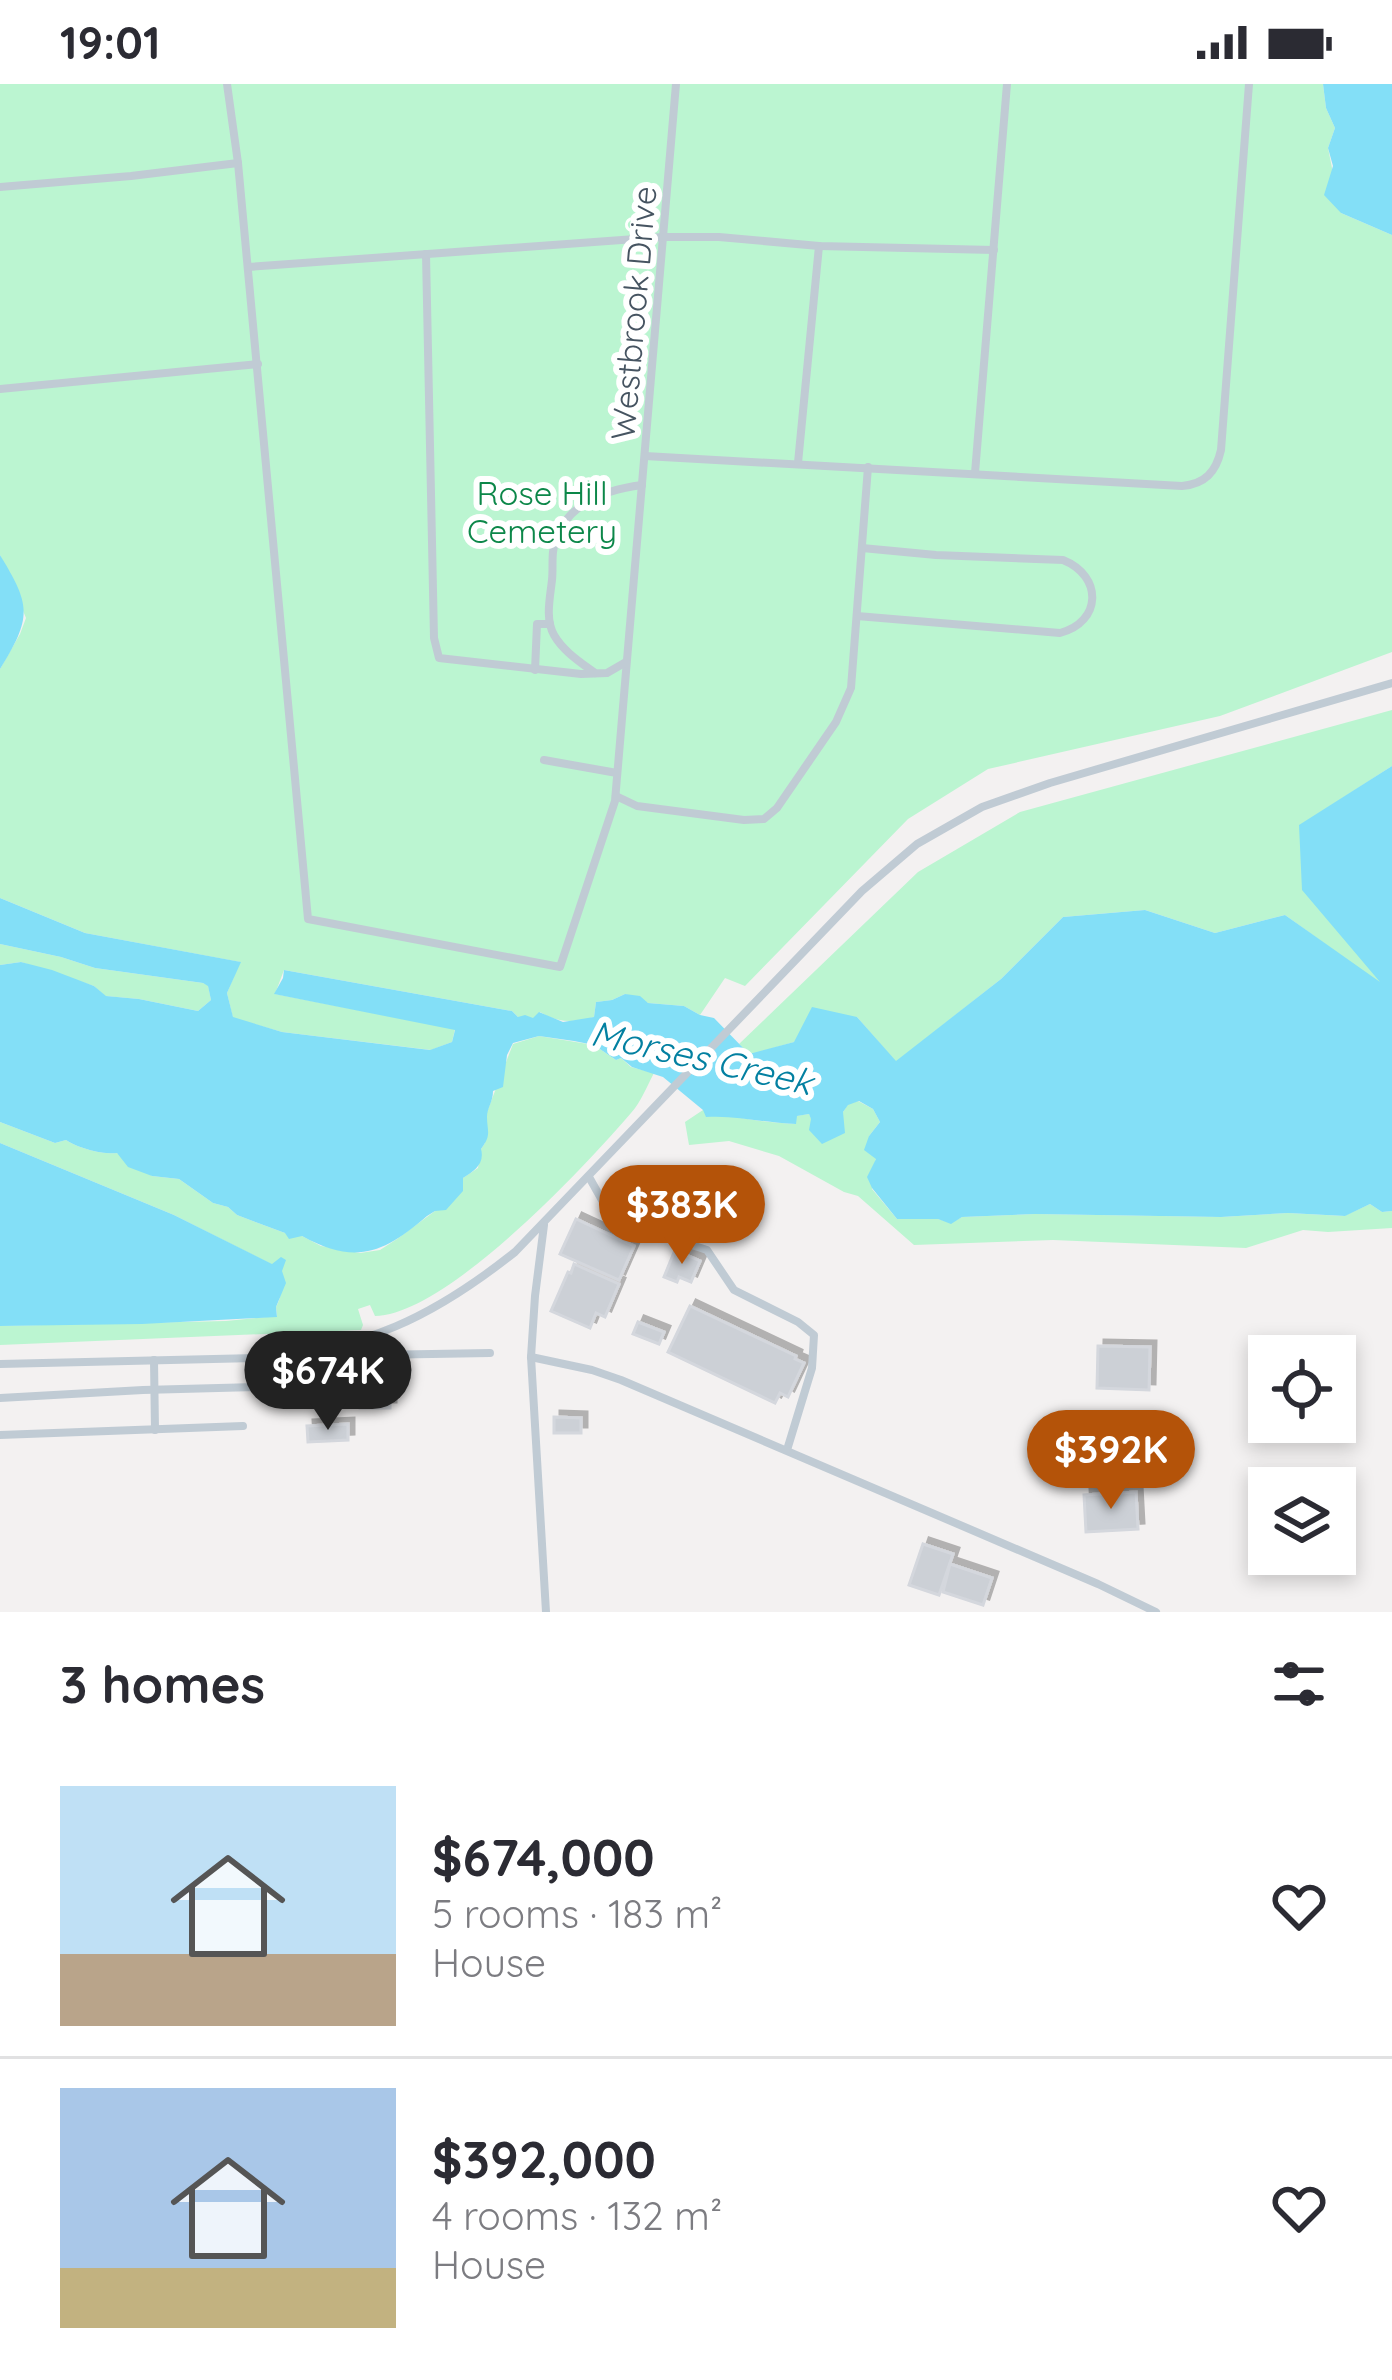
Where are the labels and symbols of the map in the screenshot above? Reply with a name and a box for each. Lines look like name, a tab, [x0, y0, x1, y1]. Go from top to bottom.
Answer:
street label: Westbrook Drive	[601, 184, 665, 442]
park label: Rose Hill Cemetery	[467, 472, 617, 551]
water label: Morses Creek	[587, 1010, 820, 1105]
pin: $383K	[598, 1165, 766, 1267]
pin: $674K	[244, 1331, 412, 1433]
pin: $392K	[1027, 1410, 1195, 1512]

